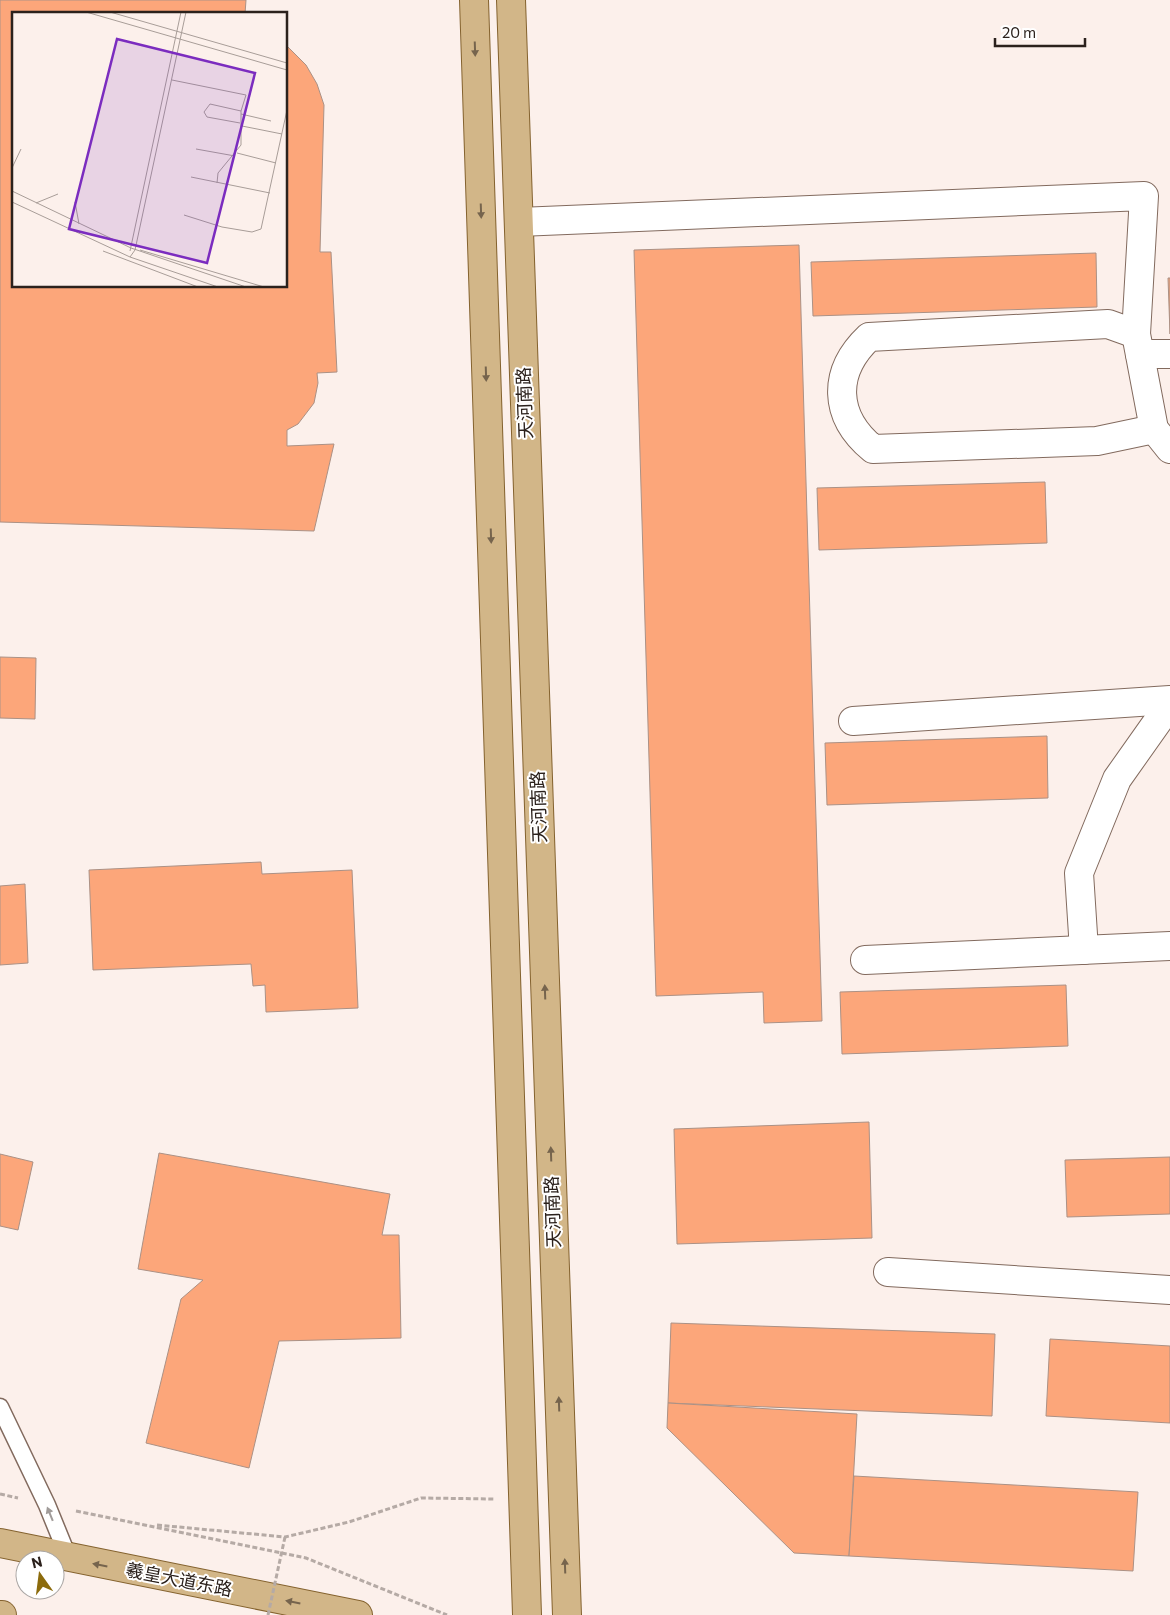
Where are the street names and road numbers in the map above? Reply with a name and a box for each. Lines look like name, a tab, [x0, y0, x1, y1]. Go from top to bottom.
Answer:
street label: 天河南路	[512, 367, 536, 439]
street label: 天河南路	[526, 771, 550, 843]
street label: 天河南路	[540, 1176, 564, 1248]
street label: 羲皇大道东路	[124, 1558, 234, 1600]

